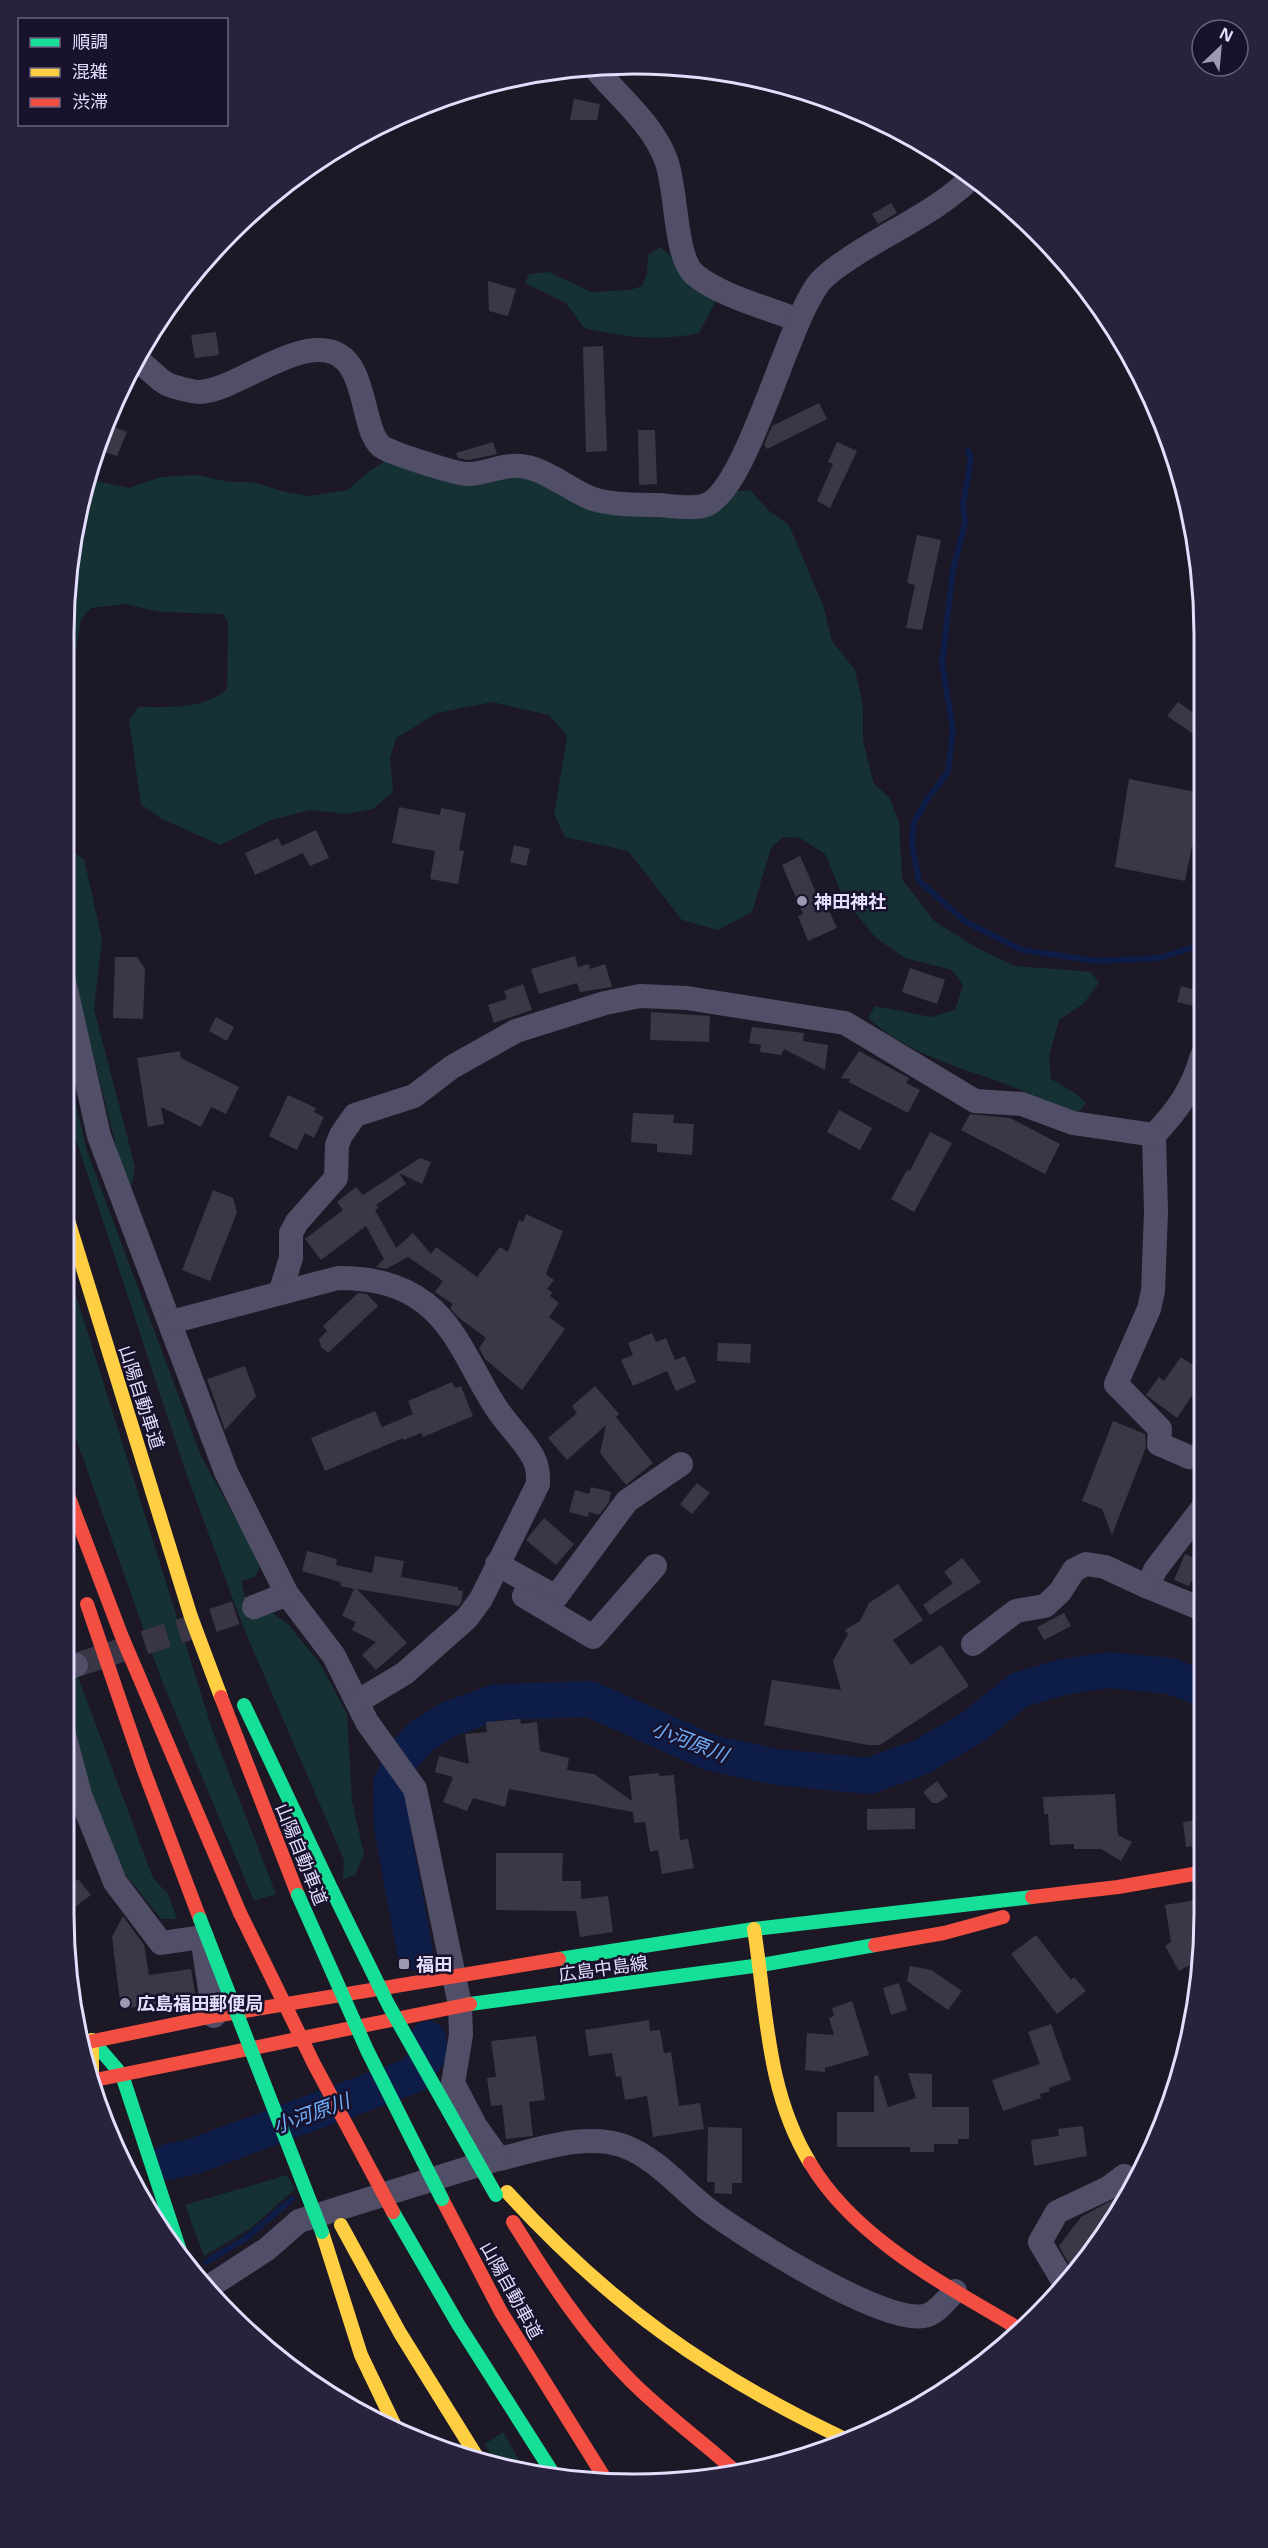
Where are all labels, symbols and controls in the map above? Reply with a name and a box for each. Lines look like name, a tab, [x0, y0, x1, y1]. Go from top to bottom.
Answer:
legend	[18, 18, 228, 126]
north arrow	[1190, 18, 1250, 78]
text: N	[1216, 22, 1237, 47]
text: 順調	[72, 29, 108, 53]
text: 混雑	[72, 59, 108, 83]
text: 渋滞	[72, 89, 108, 113]
place label: 神田神社	[814, 889, 886, 913]
marker: 神田神社	[795, 894, 809, 908]
street label: 山陽自動車道	[114, 1342, 170, 1452]
water label: 小河原川	[648, 1714, 734, 1769]
street label: 山陽自動車道	[271, 1799, 333, 1909]
street label: 広島中島線	[557, 1950, 649, 1986]
place label: 福田	[416, 1952, 452, 1976]
marker: 福田	[397, 1957, 411, 1971]
place label: 広島福田郵便局	[137, 1991, 263, 2015]
marker: 広島福田郵便局	[118, 1996, 132, 2010]
water label: 小河原川	[269, 2086, 355, 2139]
street label: 山陽自動車道	[475, 2237, 549, 2343]

